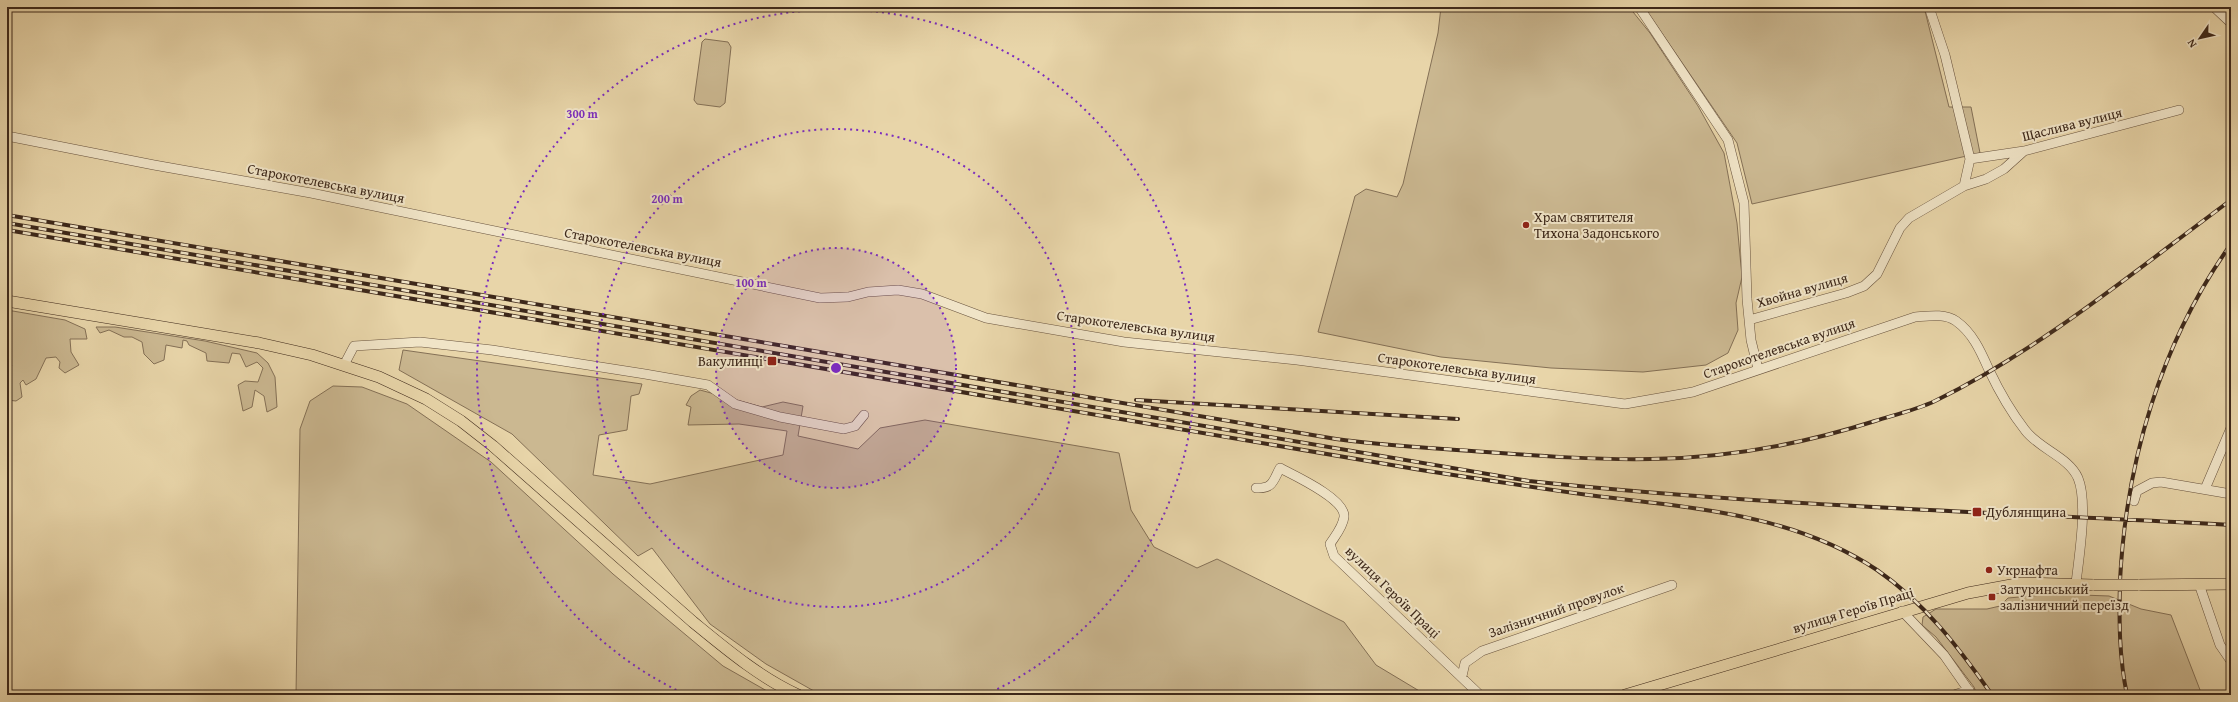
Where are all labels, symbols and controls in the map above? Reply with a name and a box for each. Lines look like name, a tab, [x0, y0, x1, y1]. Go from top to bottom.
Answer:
north arrow	[2180, 18, 2220, 58]
text: N	[2183, 36, 2200, 51]
street label: Щаслива вулиця	[2020, 102, 2124, 146]
text: 300 m	[566, 105, 599, 122]
street label: Старокотелевська вулиця	[246, 158, 406, 208]
text: 200 m	[651, 190, 684, 207]
place label: Храм святителя Тихона Задонського	[1534, 207, 1659, 243]
marker: Храм святителя Тихона Задонського	[1521, 220, 1531, 230]
street label: Старокотелевська вулиця	[563, 222, 723, 272]
street label: Хвойна вулиця	[1754, 267, 1850, 313]
text: 100 m	[735, 274, 768, 291]
street label: Старокотелевська вулиця	[1056, 305, 1216, 347]
street label: Старокотелевська вулиця	[1700, 313, 1858, 383]
street label: Старокотелевська вулиця	[1377, 347, 1537, 389]
place label: Вакулинці	[698, 351, 763, 371]
marker: Вакулинці	[766, 355, 778, 367]
centre of rings	[829, 361, 843, 375]
place label: Дублянщина	[1985, 502, 2066, 522]
marker: Дублянщина	[1971, 506, 1983, 518]
street label: вулиця Героїв Праці	[1341, 541, 1445, 643]
place label: Укрнафта	[1997, 560, 2058, 580]
marker: Укрнафта	[1984, 565, 1994, 575]
street label: Залізничний провулок	[1486, 577, 1627, 643]
place label: Затуринський залізничний переїзд	[2000, 579, 2129, 615]
street label: вулиця Героїв Праці	[1790, 582, 1916, 638]
marker: Затуринський залізничний переїзд	[1987, 592, 1997, 602]

